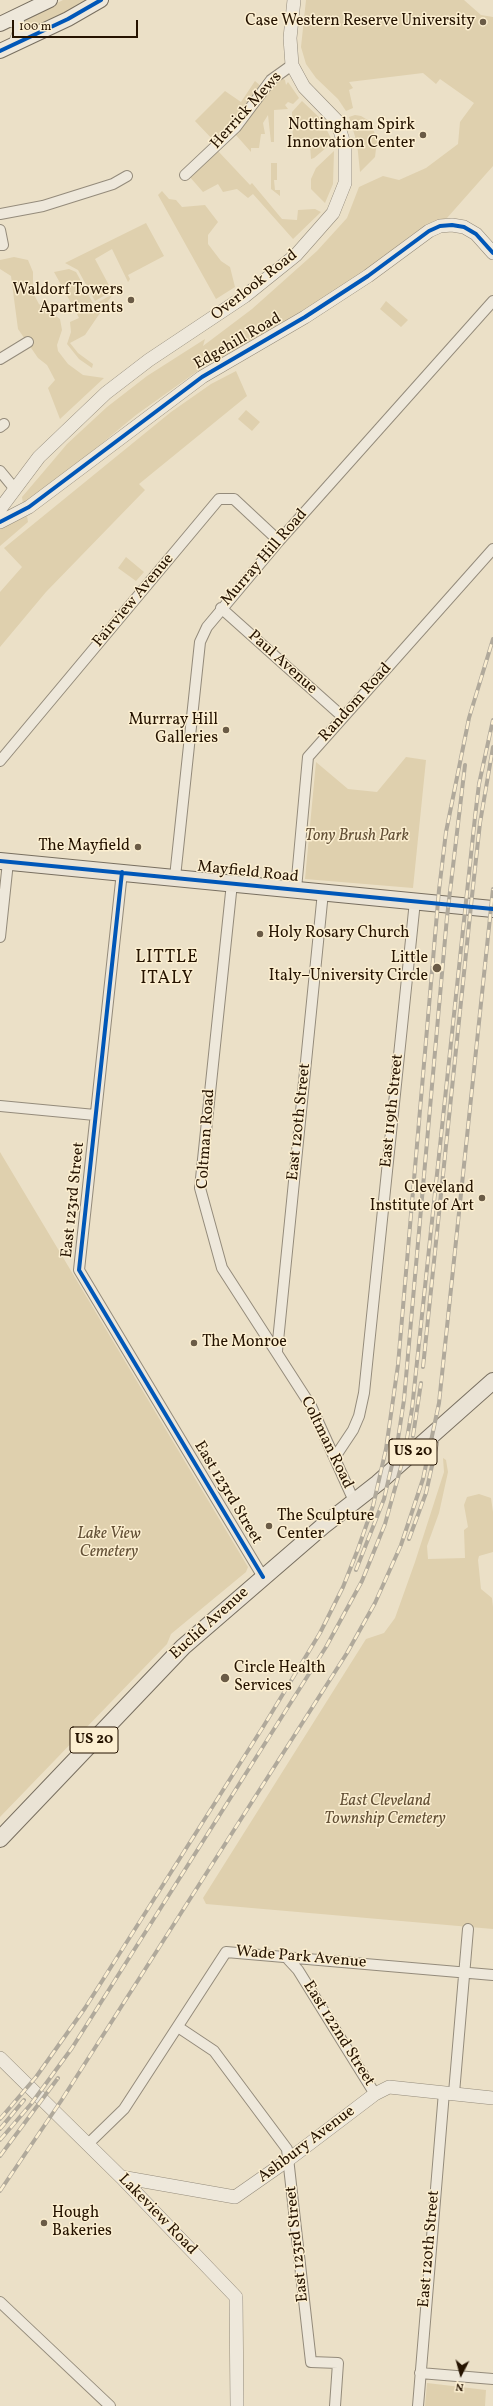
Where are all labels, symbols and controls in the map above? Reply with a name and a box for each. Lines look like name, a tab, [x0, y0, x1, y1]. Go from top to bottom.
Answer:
scale bar	[14, 12, 140, 38]
place label: Case Western Reserve University	[245, 12, 475, 32]
marker: Case Western Reserve University	[478, 17, 488, 27]
text: 100 m	[19, 19, 51, 35]
street label: Herrick Mews	[207, 68, 287, 154]
place label: Nottingham Spirk Innovation Center	[287, 116, 415, 154]
marker: Nottingham Spirk Innovation Center	[418, 130, 428, 140]
street label: Overlook Road	[208, 246, 302, 326]
place label: Waldorf Towers Apartments	[12, 281, 123, 319]
marker: Waldorf Towers Apartments	[126, 295, 136, 305]
street label: Edgehill Road	[191, 309, 285, 375]
street label: Murray Hill Road	[218, 506, 312, 610]
street label: Fairview Avenue	[89, 550, 179, 652]
street label: Paul Avenue	[243, 627, 321, 699]
street label: Random Road	[316, 660, 396, 746]
place label: Murrray Hill Galleries	[129, 711, 218, 749]
marker: Murrray Hill Galleries	[221, 725, 231, 735]
park label: Tony Brush Park	[305, 827, 409, 847]
place label: The Mayfield	[38, 837, 130, 857]
marker: The Mayfield	[133, 842, 143, 852]
street label: Mayfield Road	[196, 858, 300, 888]
place label: Holy Rosary Church	[268, 924, 410, 944]
marker: Holy Rosary Church	[255, 929, 265, 939]
district label: LITTLE ITALY	[135, 948, 199, 990]
place label: Little Italy–University Circle	[269, 949, 428, 987]
marker: Little Italy–University Circle	[431, 962, 443, 974]
street label: East 119th Street	[377, 1053, 409, 1169]
street label: East 120th Street	[284, 1062, 316, 1182]
street label: Coltman Road	[194, 1088, 220, 1190]
street label: East 123rd Street	[58, 1141, 90, 1259]
place label: Cleveland Institute of Art	[370, 1179, 474, 1217]
marker: Cleveland Institute of Art	[477, 1193, 487, 1203]
place label: The Monroe	[202, 1333, 287, 1353]
marker: The Monroe	[189, 1338, 199, 1348]
street label: Coltman Road	[295, 1394, 357, 1492]
street label: East 123rd Street	[189, 1438, 265, 1548]
road number: US 20	[389, 1439, 437, 1465]
place label: The Sculpture Center	[277, 1507, 374, 1545]
marker: The Sculpture Center	[264, 1521, 274, 1531]
park label: Lake View Cemetery	[77, 1525, 141, 1563]
street label: Euclid Avenue	[167, 1584, 253, 1664]
place label: Circle Health Services	[234, 1659, 326, 1697]
marker: Circle Health Services	[219, 1672, 231, 1684]
road number: US 20	[70, 1727, 118, 1753]
park label: East Cleveland Township Cemetery	[324, 1792, 446, 1830]
street label: Wade Park Avenue	[235, 1943, 367, 1973]
street label: East 122nd Street	[298, 1978, 378, 2090]
street label: Ashbury Avenue	[255, 2102, 359, 2188]
street label: Lakeview Road	[114, 2170, 200, 2260]
street label: East 123rd Street	[282, 2185, 314, 2303]
street label: East 120th Street	[415, 2189, 445, 2309]
place label: Hough Bakeries	[52, 2204, 112, 2242]
marker: Hough Bakeries	[39, 2218, 49, 2228]
north arrow	[441, 2354, 481, 2394]
text: N	[455, 2379, 464, 2394]

